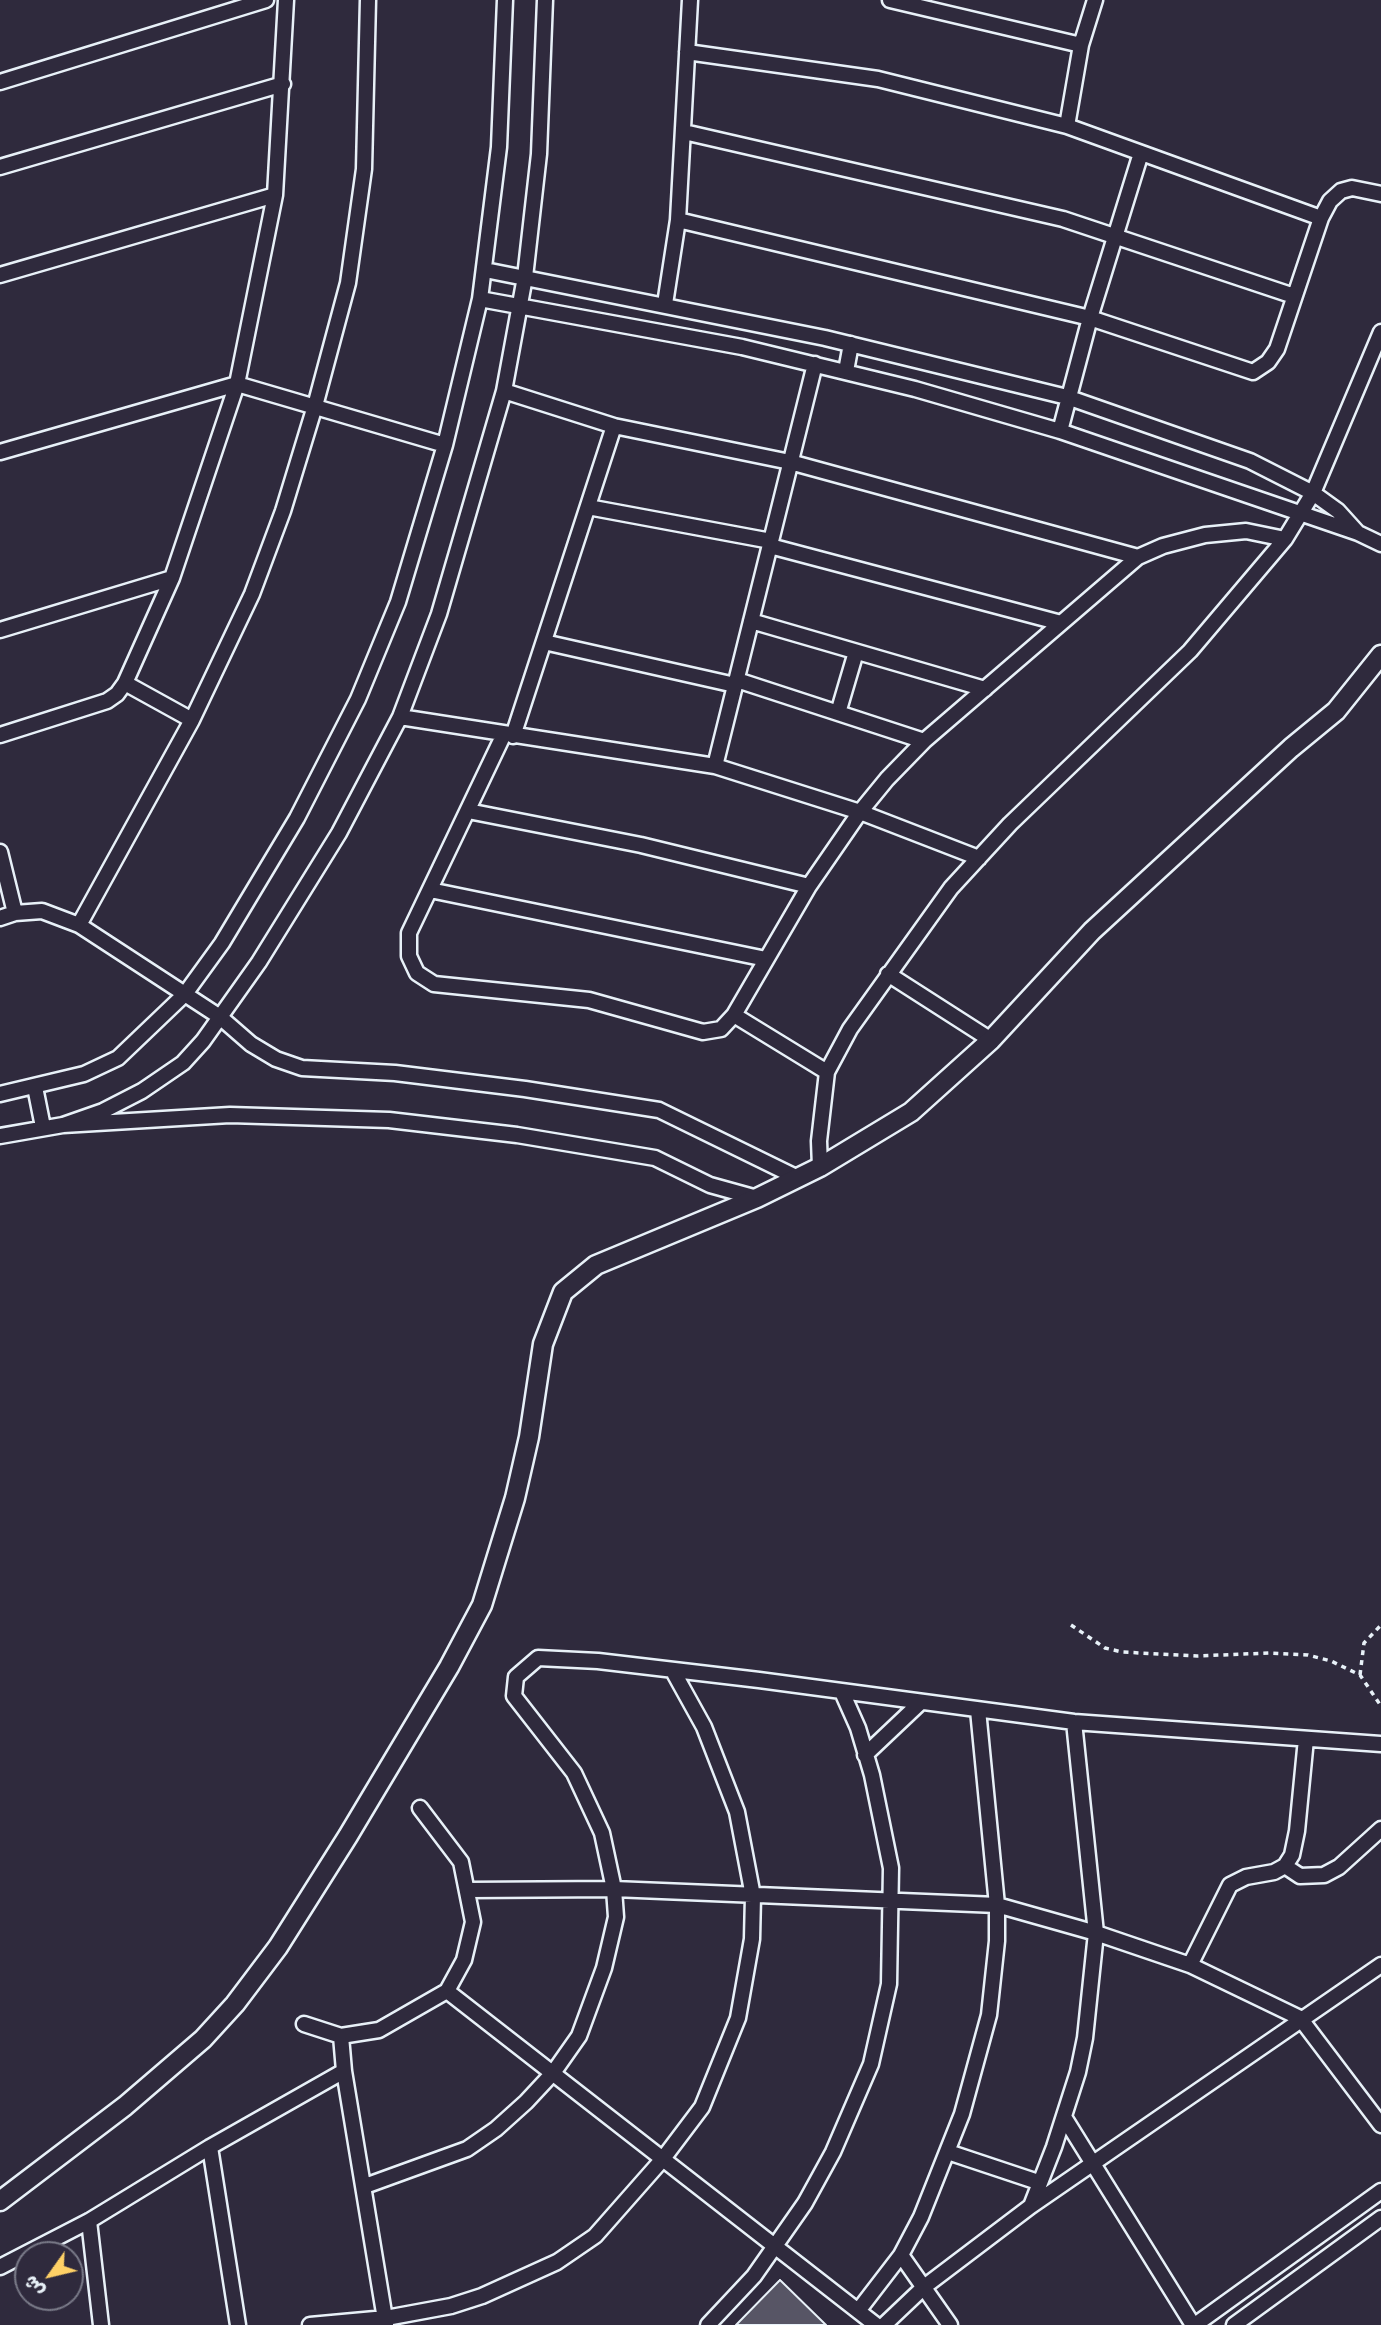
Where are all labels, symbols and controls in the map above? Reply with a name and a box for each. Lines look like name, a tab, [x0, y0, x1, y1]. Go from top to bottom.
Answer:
north arrow	[14, 2241, 84, 2311]
text: ش	[17, 2271, 49, 2302]

